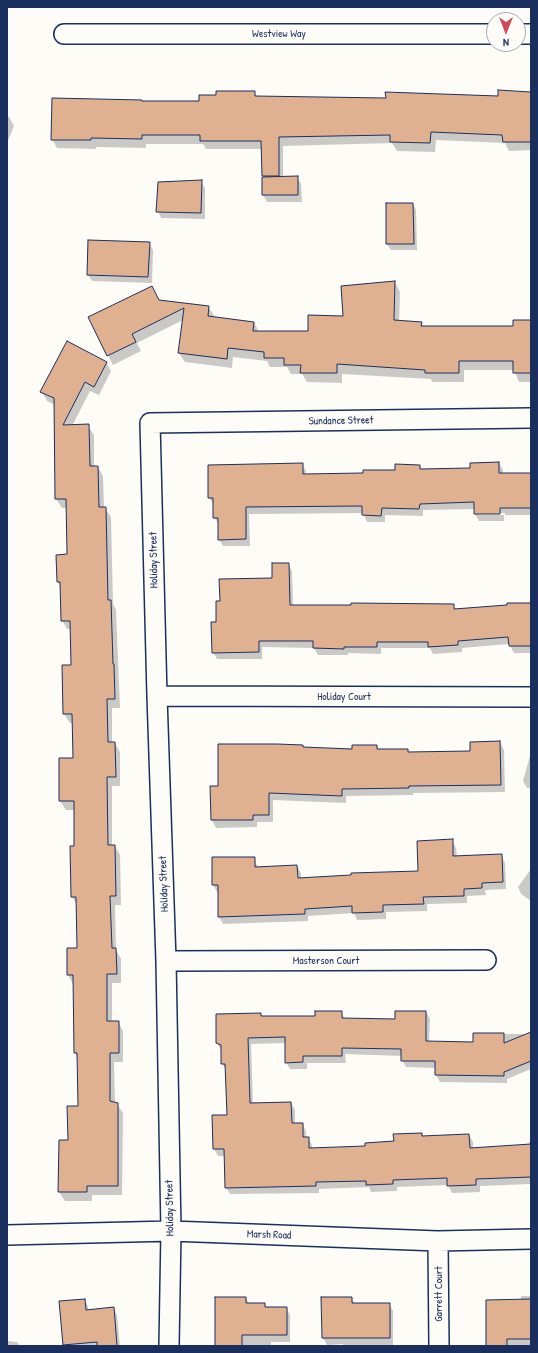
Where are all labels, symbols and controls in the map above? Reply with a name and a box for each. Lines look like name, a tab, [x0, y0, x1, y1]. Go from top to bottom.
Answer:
north arrow	[486, 12, 526, 52]
street label: Westview Way	[252, 27, 306, 41]
text: N	[503, 36, 509, 50]
street label: Sundance Street	[309, 414, 373, 428]
street label: Holiday Street	[147, 532, 161, 588]
street label: Holiday Court	[317, 690, 371, 704]
street label: Holiday Street	[156, 856, 172, 912]
street label: Masterson Court	[293, 954, 359, 968]
street label: Holiday Street	[163, 1180, 177, 1236]
street label: Marsh Road	[247, 1228, 291, 1242]
street label: Garrett Court	[432, 1266, 446, 1322]

